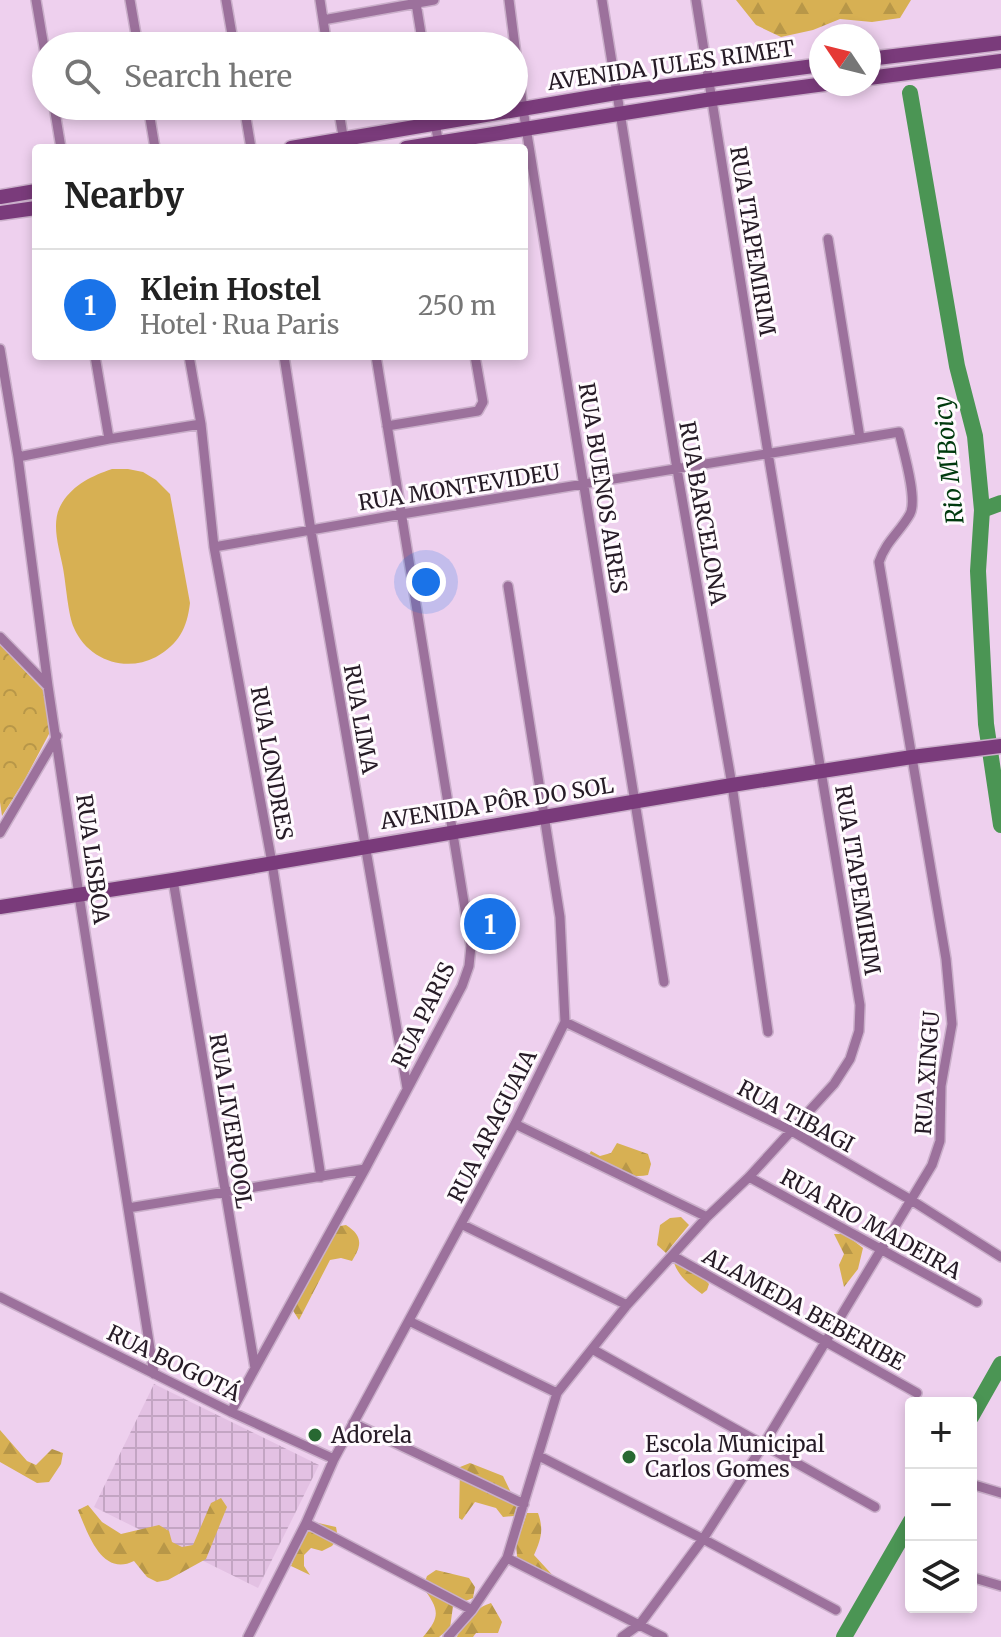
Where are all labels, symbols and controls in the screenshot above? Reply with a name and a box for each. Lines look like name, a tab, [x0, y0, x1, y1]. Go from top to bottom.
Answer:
north arrow	[809, 24, 881, 96]
search box	[32, 32, 528, 120]
street label: AVENIDA JULES RIMET	[545, 34, 796, 96]
icon: search	[60, 54, 104, 98]
text: Search here	[124, 57, 292, 95]
street label: RUA ITAPEMIRIM	[724, 144, 782, 338]
text: Nearby	[64, 175, 184, 217]
text: Klein Hostel	[140, 270, 321, 308]
text: 1	[84, 289, 96, 322]
text: 250 m	[418, 289, 496, 322]
text: Hotel · Rua Paris	[140, 308, 339, 341]
street label: RUA BUENOS AIRES	[573, 381, 633, 595]
water label: Rio M'Boicy	[926, 394, 971, 526]
street label: RUA BARCELONA	[673, 419, 733, 607]
street label: RUA MONTEVIDEU	[356, 457, 562, 517]
your location	[406, 562, 446, 602]
street label: RUA LIMA	[338, 662, 384, 776]
street label: RUA LONDRES	[245, 684, 299, 842]
street label: AVENIDA PÔR DO SOL	[377, 770, 616, 835]
street label: RUA ITAPEMIRIM	[829, 783, 887, 977]
street label: RUA LISBOA	[70, 792, 116, 926]
pin: 1	[464, 894, 516, 954]
street label: RUA PARIS	[385, 957, 461, 1073]
street label: RUA XINGU	[909, 1010, 945, 1136]
street label: RUA LIVERPOOL	[203, 1031, 259, 1211]
street label: RUA ARAGUAIA	[441, 1044, 543, 1207]
street label: RUA TIBAGI	[733, 1074, 859, 1158]
street label: RUA RIO MADEIRA	[776, 1163, 967, 1286]
street label: ALAMEDA BEBERIBE	[697, 1241, 910, 1376]
street label: RUA BOGOTÁ	[103, 1318, 246, 1408]
map controls	[905, 1397, 977, 1613]
button: +	[905, 1397, 977, 1469]
place label: Adorela	[330, 1421, 412, 1449]
marker: Adorela	[306, 1426, 324, 1444]
place label: Escola Municipal Carlos Gomes	[645, 1430, 825, 1483]
marker: Escola Municipal Carlos Gomes	[620, 1448, 638, 1466]
button: −	[905, 1469, 977, 1541]
button: layers	[905, 1541, 977, 1613]

